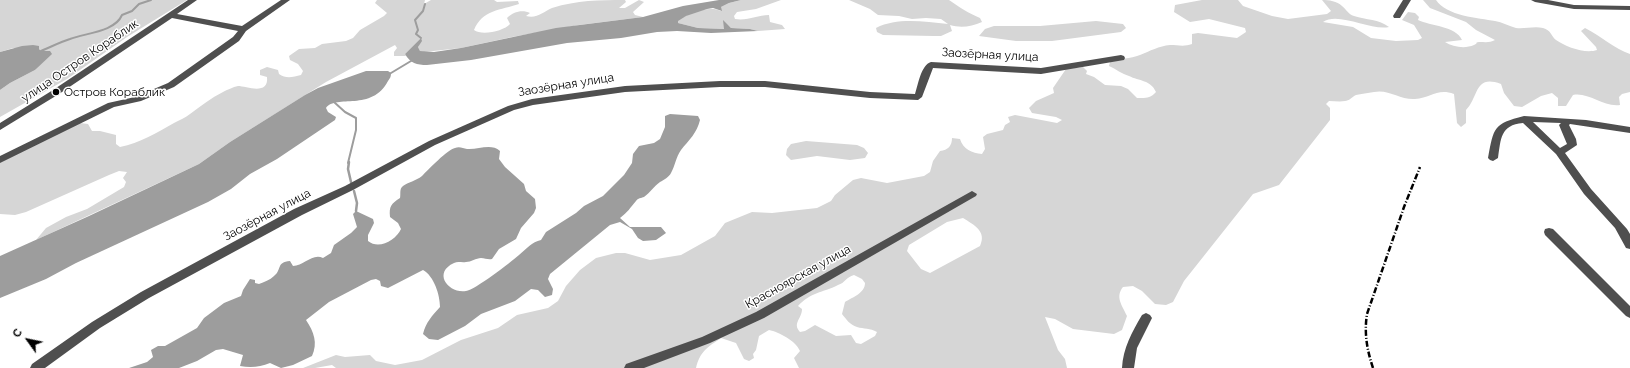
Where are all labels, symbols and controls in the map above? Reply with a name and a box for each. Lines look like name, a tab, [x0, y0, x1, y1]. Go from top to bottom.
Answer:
street label: улица Остров Кораблик	[19, 16, 141, 106]
street label: Заозёрная улица	[941, 45, 1039, 65]
street label: Заозёрная улица	[517, 70, 615, 100]
place label: Остров Кораблик	[64, 85, 165, 99]
marker: Остров Кораблик	[51, 87, 61, 97]
street label: Заозёрная улица	[221, 186, 313, 244]
street label: Красноярская улица	[743, 242, 853, 312]
north arrow	[8, 320, 48, 360]
text: С	[10, 326, 25, 340]

